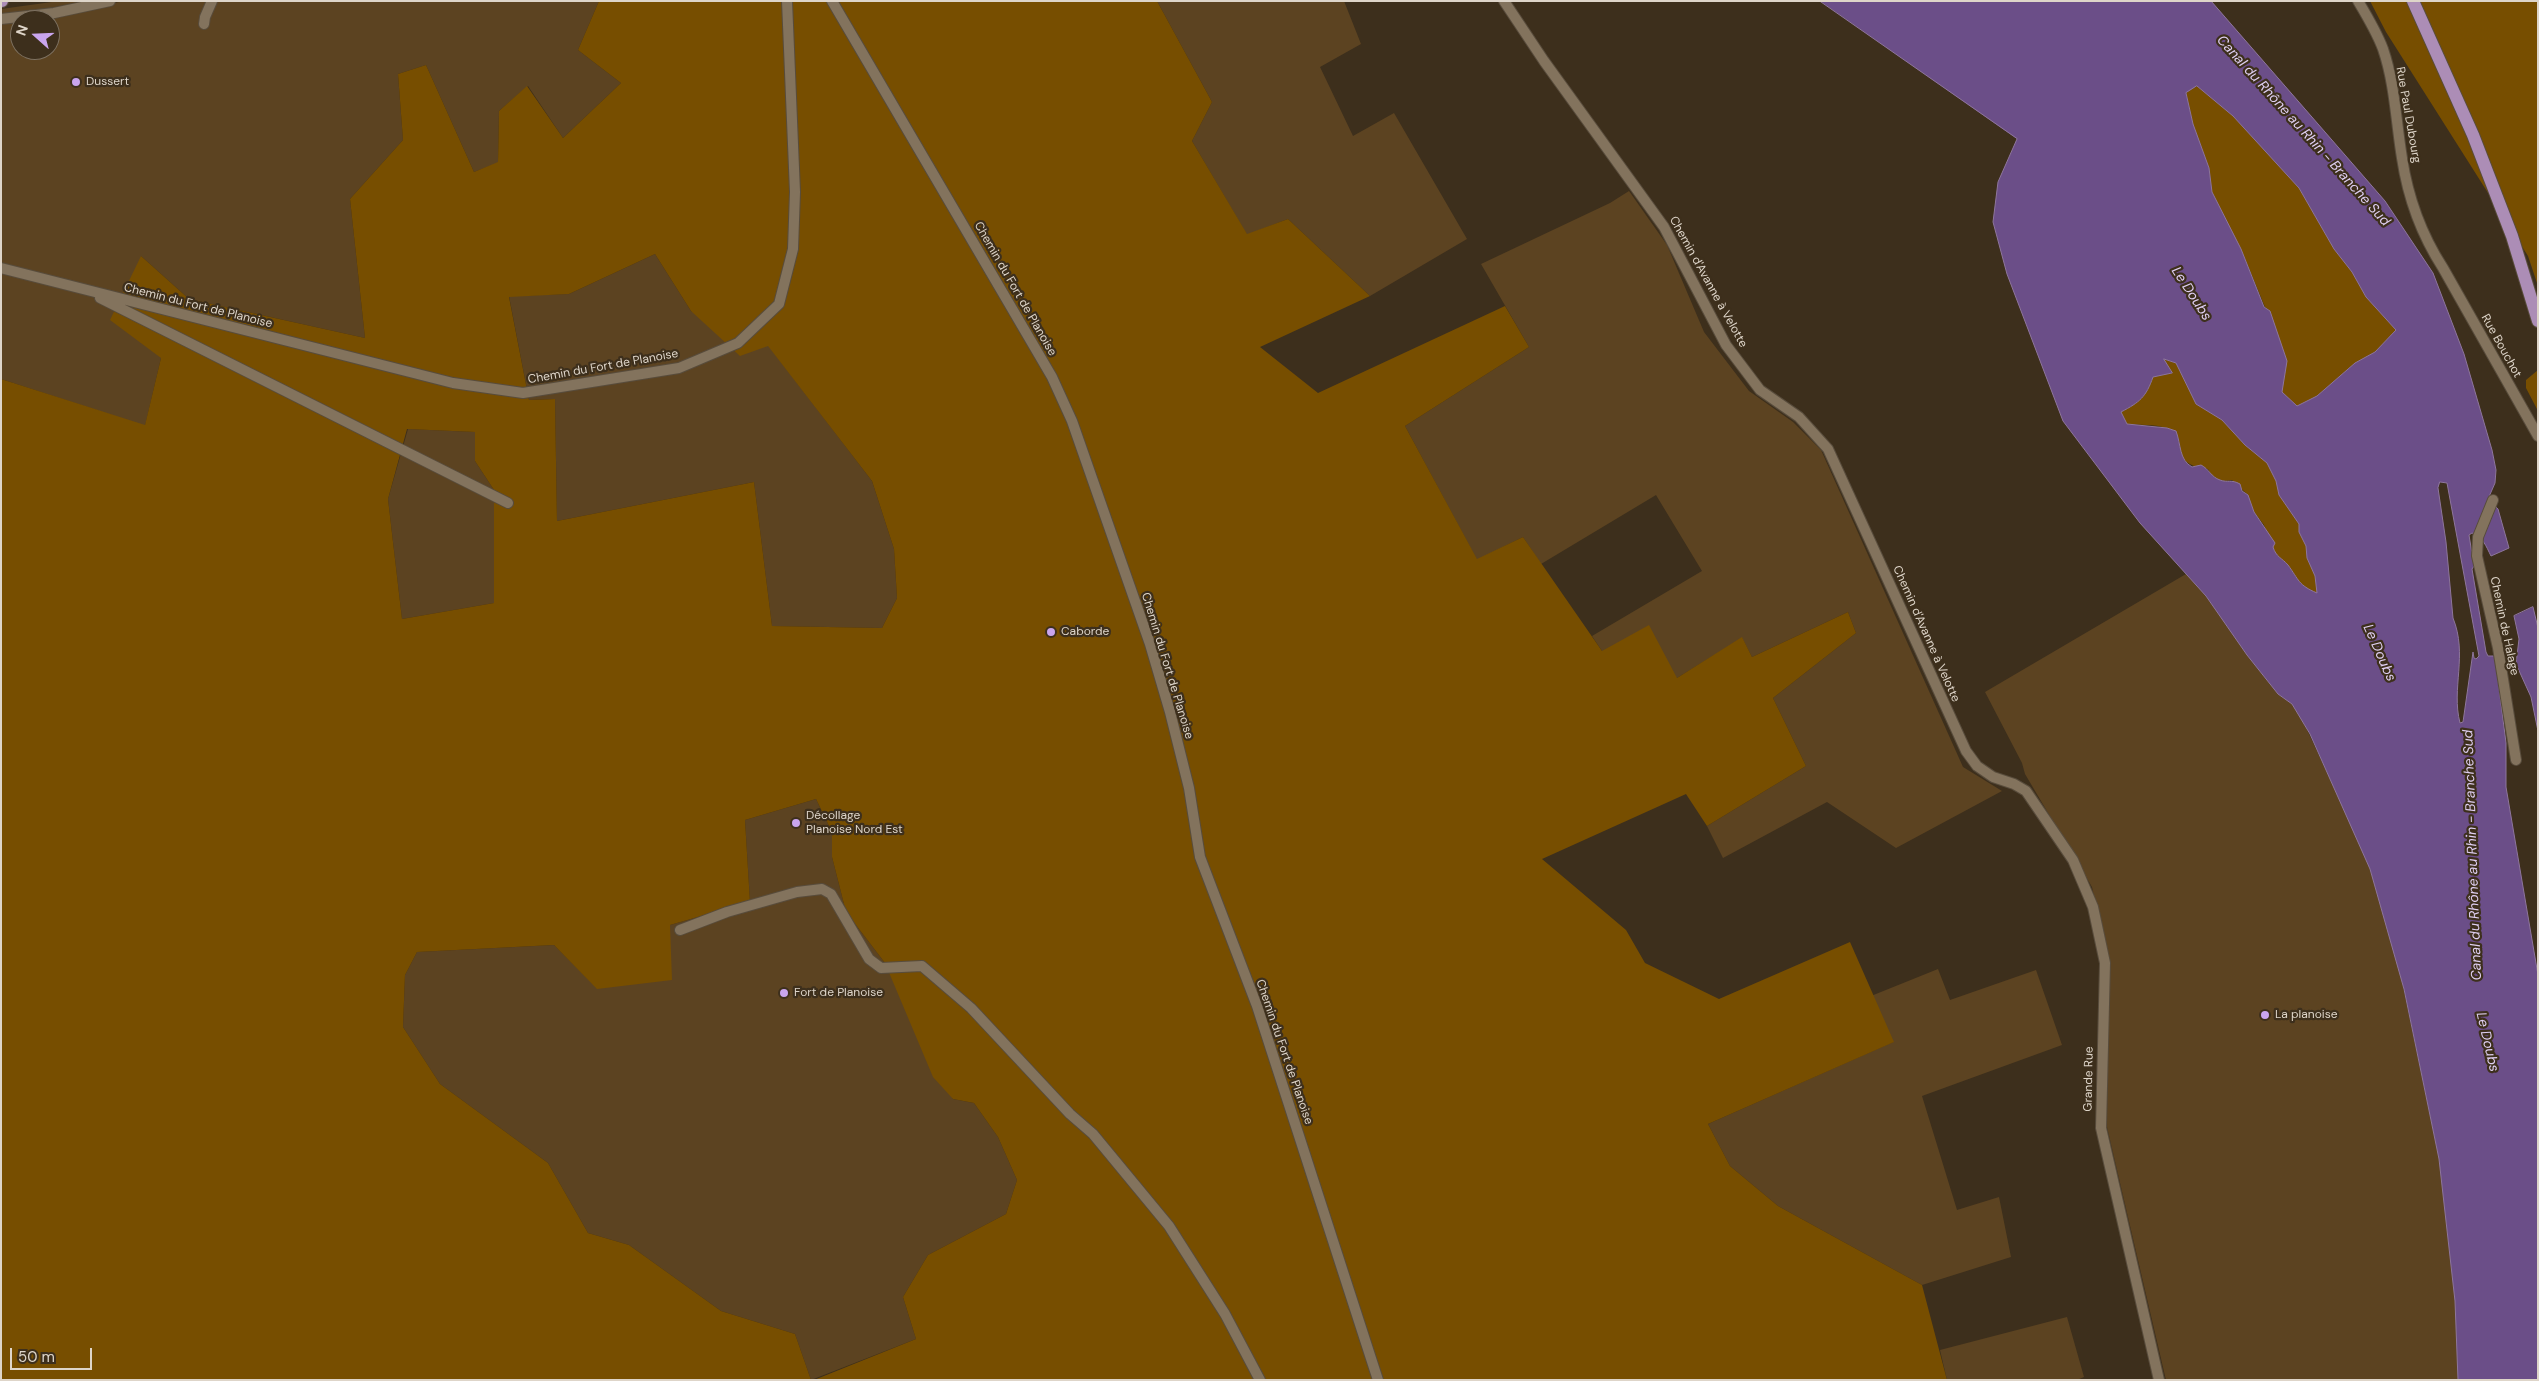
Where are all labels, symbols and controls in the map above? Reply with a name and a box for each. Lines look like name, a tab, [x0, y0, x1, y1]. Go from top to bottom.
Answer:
north arrow	[10, 10, 60, 60]
text: N	[12, 22, 32, 38]
water label: Canal du Rhône au Rhin - Branche Sud	[2213, 32, 2393, 230]
street label: Rue Paul Dubourg	[2392, 66, 2424, 164]
place label: Dussert	[86, 75, 129, 89]
marker: Dussert	[70, 76, 82, 88]
street label: Chemin d'Avanne à Velotte	[1666, 214, 1750, 350]
street label: Chemin du Fort de Planoise	[971, 219, 1059, 359]
water label: Le Doubs	[2167, 264, 2215, 324]
street label: Chemin du Fort de Planoise	[122, 281, 274, 331]
street label: Rue Bouchot	[2478, 312, 2524, 380]
street label: Chemin du Fort de Planoise	[527, 347, 679, 387]
street label: Chemin d'Avanne à Velotte	[1889, 564, 1963, 704]
street label: Chemin de Halage	[2486, 575, 2522, 677]
street label: Chemin du Fort de Planoise	[1138, 591, 1196, 741]
water label: Le Doubs	[2359, 622, 2399, 684]
place label: Caborde	[1061, 625, 1109, 639]
marker: Caborde	[1045, 626, 1057, 638]
water label: Canal du Rhône au Rhin - Branche Sud	[2460, 729, 2486, 981]
place label: Décollage Planoise Nord Est	[806, 809, 903, 837]
marker: Décollage Planoise Nord Est	[790, 817, 802, 829]
street label: Chemin du Fort de Planoise	[1252, 978, 1316, 1126]
place label: Fort de Planoise	[794, 986, 883, 1000]
marker: Fort de Planoise	[778, 987, 790, 999]
place label: La planoise	[2275, 1008, 2337, 1022]
marker: La planoise	[2259, 1009, 2271, 1021]
water label: Le Doubs	[2472, 1010, 2502, 1074]
street label: Grande Rue	[2081, 1046, 2097, 1112]
scale bar	[12, 1338, 95, 1370]
text: 50 m	[18, 1347, 55, 1367]

